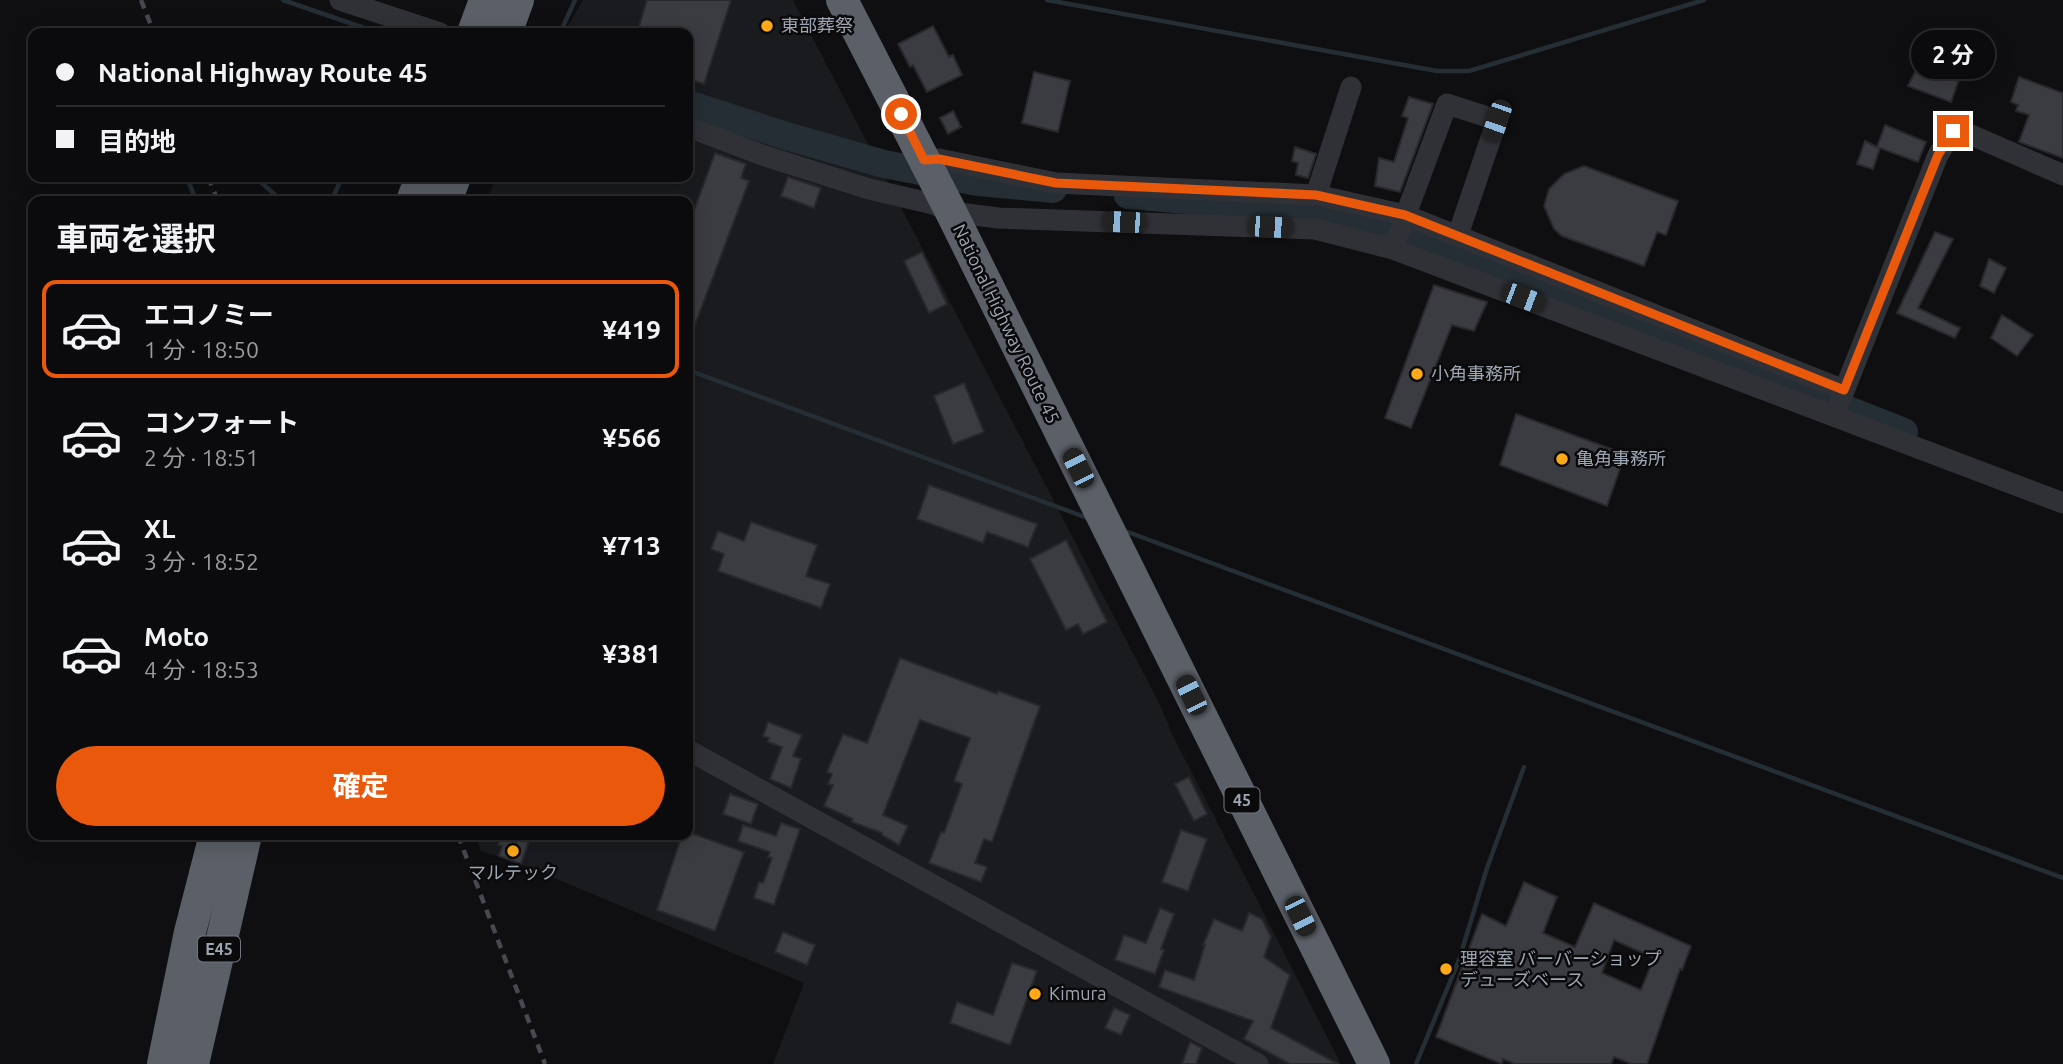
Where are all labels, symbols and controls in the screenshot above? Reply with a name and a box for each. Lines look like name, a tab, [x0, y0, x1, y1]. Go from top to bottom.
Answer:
place label: 東部葬祭	[781, 15, 853, 35]
marker: 東部葬祭	[759, 18, 775, 34]
callout: 2 分	[1911, 30, 1995, 78]
text: 2 分	[1932, 42, 1974, 67]
text: National Highway Route 45	[98, 58, 428, 87]
car	[1481, 97, 1514, 143]
route start	[885, 98, 917, 130]
route end	[1937, 115, 1969, 147]
text: 目的地	[98, 127, 176, 156]
car	[1103, 211, 1146, 233]
car	[1249, 215, 1292, 239]
text: 車両を選択	[56, 220, 216, 256]
street label: National Highway Route 45	[950, 221, 1064, 427]
car	[1500, 281, 1547, 315]
icon: car	[60, 298, 123, 361]
text: エコノミー	[144, 300, 274, 329]
text: ¥419	[602, 315, 661, 344]
text: 1 分 · 18:50	[144, 337, 259, 362]
place label: 小角事務所	[1431, 363, 1521, 383]
marker: 小角事務所	[1409, 366, 1425, 382]
icon: car	[60, 406, 123, 469]
text: コンフォート	[144, 408, 299, 437]
text: ¥566	[602, 423, 661, 452]
text: 2 分 · 18:51	[144, 445, 259, 470]
car	[1060, 445, 1097, 491]
place label: 亀角事務所	[1576, 448, 1666, 468]
marker: 亀角事務所	[1554, 451, 1570, 467]
icon: car	[60, 514, 123, 577]
text: XL	[144, 514, 175, 543]
text: ¥713	[602, 531, 661, 560]
text: 3 分 · 18:52	[144, 549, 259, 574]
icon: car	[60, 622, 123, 685]
text: Moto	[144, 622, 209, 651]
text: ¥381	[602, 639, 661, 668]
text: 4 分 · 18:53	[144, 657, 259, 682]
car	[1173, 672, 1210, 718]
button: 確定	[56, 746, 665, 826]
road number: 45	[1224, 788, 1260, 813]
marker: マルテック	[505, 843, 521, 859]
place label: マルテック	[468, 862, 558, 882]
car	[1282, 893, 1319, 939]
road number: E45	[198, 937, 240, 962]
place label: 理容室 バーバーショップ デューズベース	[1460, 948, 1662, 989]
marker: 理容室 バーバーショップ デューズベース	[1438, 961, 1454, 977]
place label: Kimura	[1049, 983, 1107, 1003]
marker: Kimura	[1027, 986, 1043, 1002]

